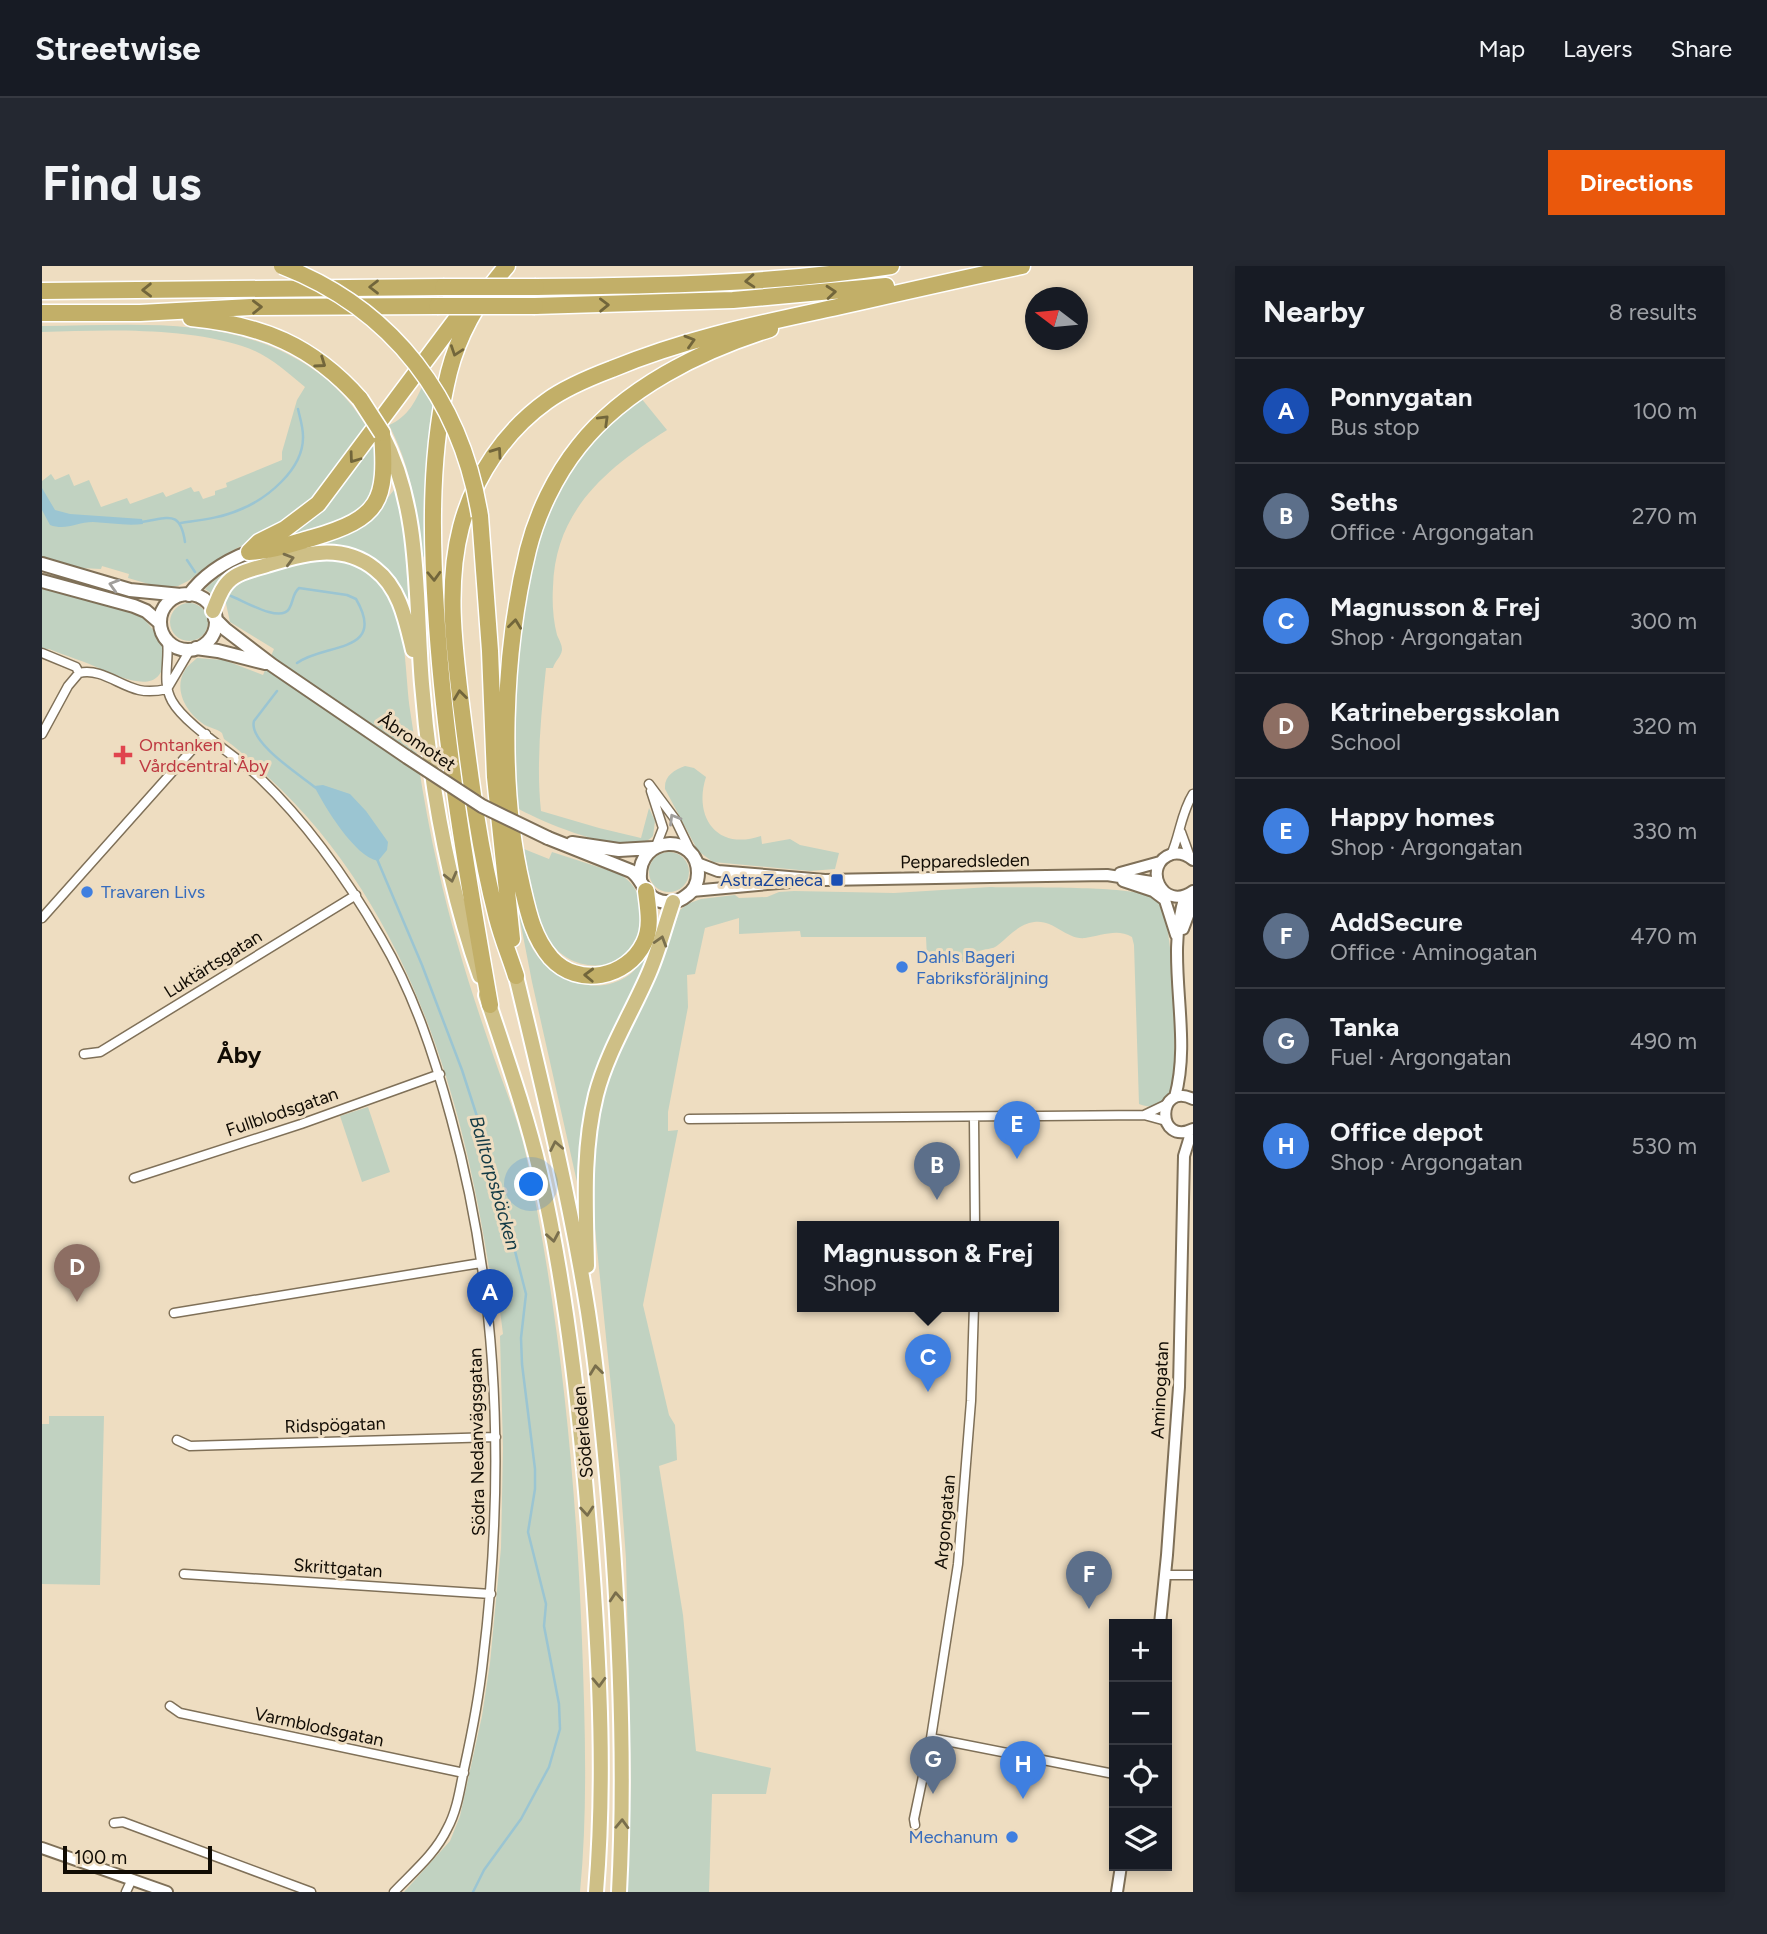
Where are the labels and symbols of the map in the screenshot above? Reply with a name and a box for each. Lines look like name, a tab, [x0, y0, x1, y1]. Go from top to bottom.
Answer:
one-way arrow	[745, 273, 756, 288]
one-way arrow	[369, 279, 379, 295]
one-way arrow	[141, 282, 152, 298]
one-way arrow	[825, 285, 836, 300]
north arrow	[1025, 287, 1088, 350]
one-way arrow	[598, 297, 609, 312]
one-way arrow	[252, 300, 263, 315]
one-way arrow	[683, 335, 696, 349]
one-way arrow	[450, 345, 464, 357]
one-way arrow	[313, 355, 326, 367]
one-way arrow	[596, 416, 609, 429]
one-way arrow	[489, 447, 501, 460]
one-way arrow	[349, 450, 362, 463]
one-way arrow	[283, 552, 295, 567]
one-way arrow	[427, 571, 442, 582]
one-way arrow	[108, 579, 120, 594]
one-way arrow	[508, 618, 523, 630]
one-way arrow	[453, 689, 468, 700]
street label: Åbromotet	[374, 708, 460, 776]
place label: Omtanken Vårdcentral Åby	[139, 734, 269, 777]
marker: Omtanken Vårdcentral Åby	[113, 745, 133, 765]
one-way arrow	[669, 813, 682, 826]
street label: Pepparedsleden	[900, 849, 1030, 873]
place label: AstraZeneca	[720, 869, 823, 891]
one-way arrow	[443, 871, 457, 883]
marker: AstraZeneca	[829, 872, 845, 888]
place label: Travaren Livs	[101, 881, 205, 903]
marker: Travaren Livs	[79, 884, 95, 900]
street label: Luktärtsgatan	[160, 925, 266, 1003]
one-way arrow	[652, 935, 667, 947]
place label: Dahls Bageri Fabriksföräljning	[916, 946, 1049, 989]
marker: Dahls Bageri Fabriksföräljning	[894, 959, 910, 975]
one-way arrow	[583, 967, 594, 983]
district label: Åby	[217, 1040, 262, 1069]
street label: Fullblodsgatan	[223, 1083, 341, 1141]
pin: E	[994, 1101, 1040, 1159]
water label: Balltorpsbäcken	[465, 1113, 525, 1253]
one-way arrow	[550, 1140, 565, 1152]
pin: B	[914, 1142, 960, 1200]
your location	[514, 1167, 548, 1201]
one-way arrow	[544, 1231, 559, 1243]
pin: D	[54, 1244, 100, 1302]
pin: A	[467, 1269, 513, 1327]
pin: C	[905, 1334, 951, 1392]
street label: Aminogatan	[1146, 1341, 1174, 1439]
street label: Södra Nedanvägsgatan	[464, 1348, 490, 1536]
one-way arrow	[589, 1364, 604, 1376]
street label: Söderleden	[568, 1385, 598, 1479]
street label: Ridspögatan	[284, 1412, 386, 1438]
street label: Argongatan	[930, 1474, 960, 1570]
one-way arrow	[579, 1506, 594, 1517]
pin: F	[1066, 1551, 1112, 1609]
street label: Skrittgatan	[293, 1554, 383, 1582]
one-way arrow	[609, 1591, 624, 1602]
one-way arrow	[591, 1677, 606, 1688]
street label: Varmblodsgatan	[252, 1703, 386, 1751]
pin: G	[910, 1736, 956, 1794]
pin: H	[1000, 1741, 1046, 1799]
one-way arrow	[615, 1818, 630, 1829]
place label: Mechanum	[909, 1826, 998, 1848]
marker: Mechanum	[1004, 1829, 1020, 1845]
scale bar	[63, 1843, 212, 1875]

